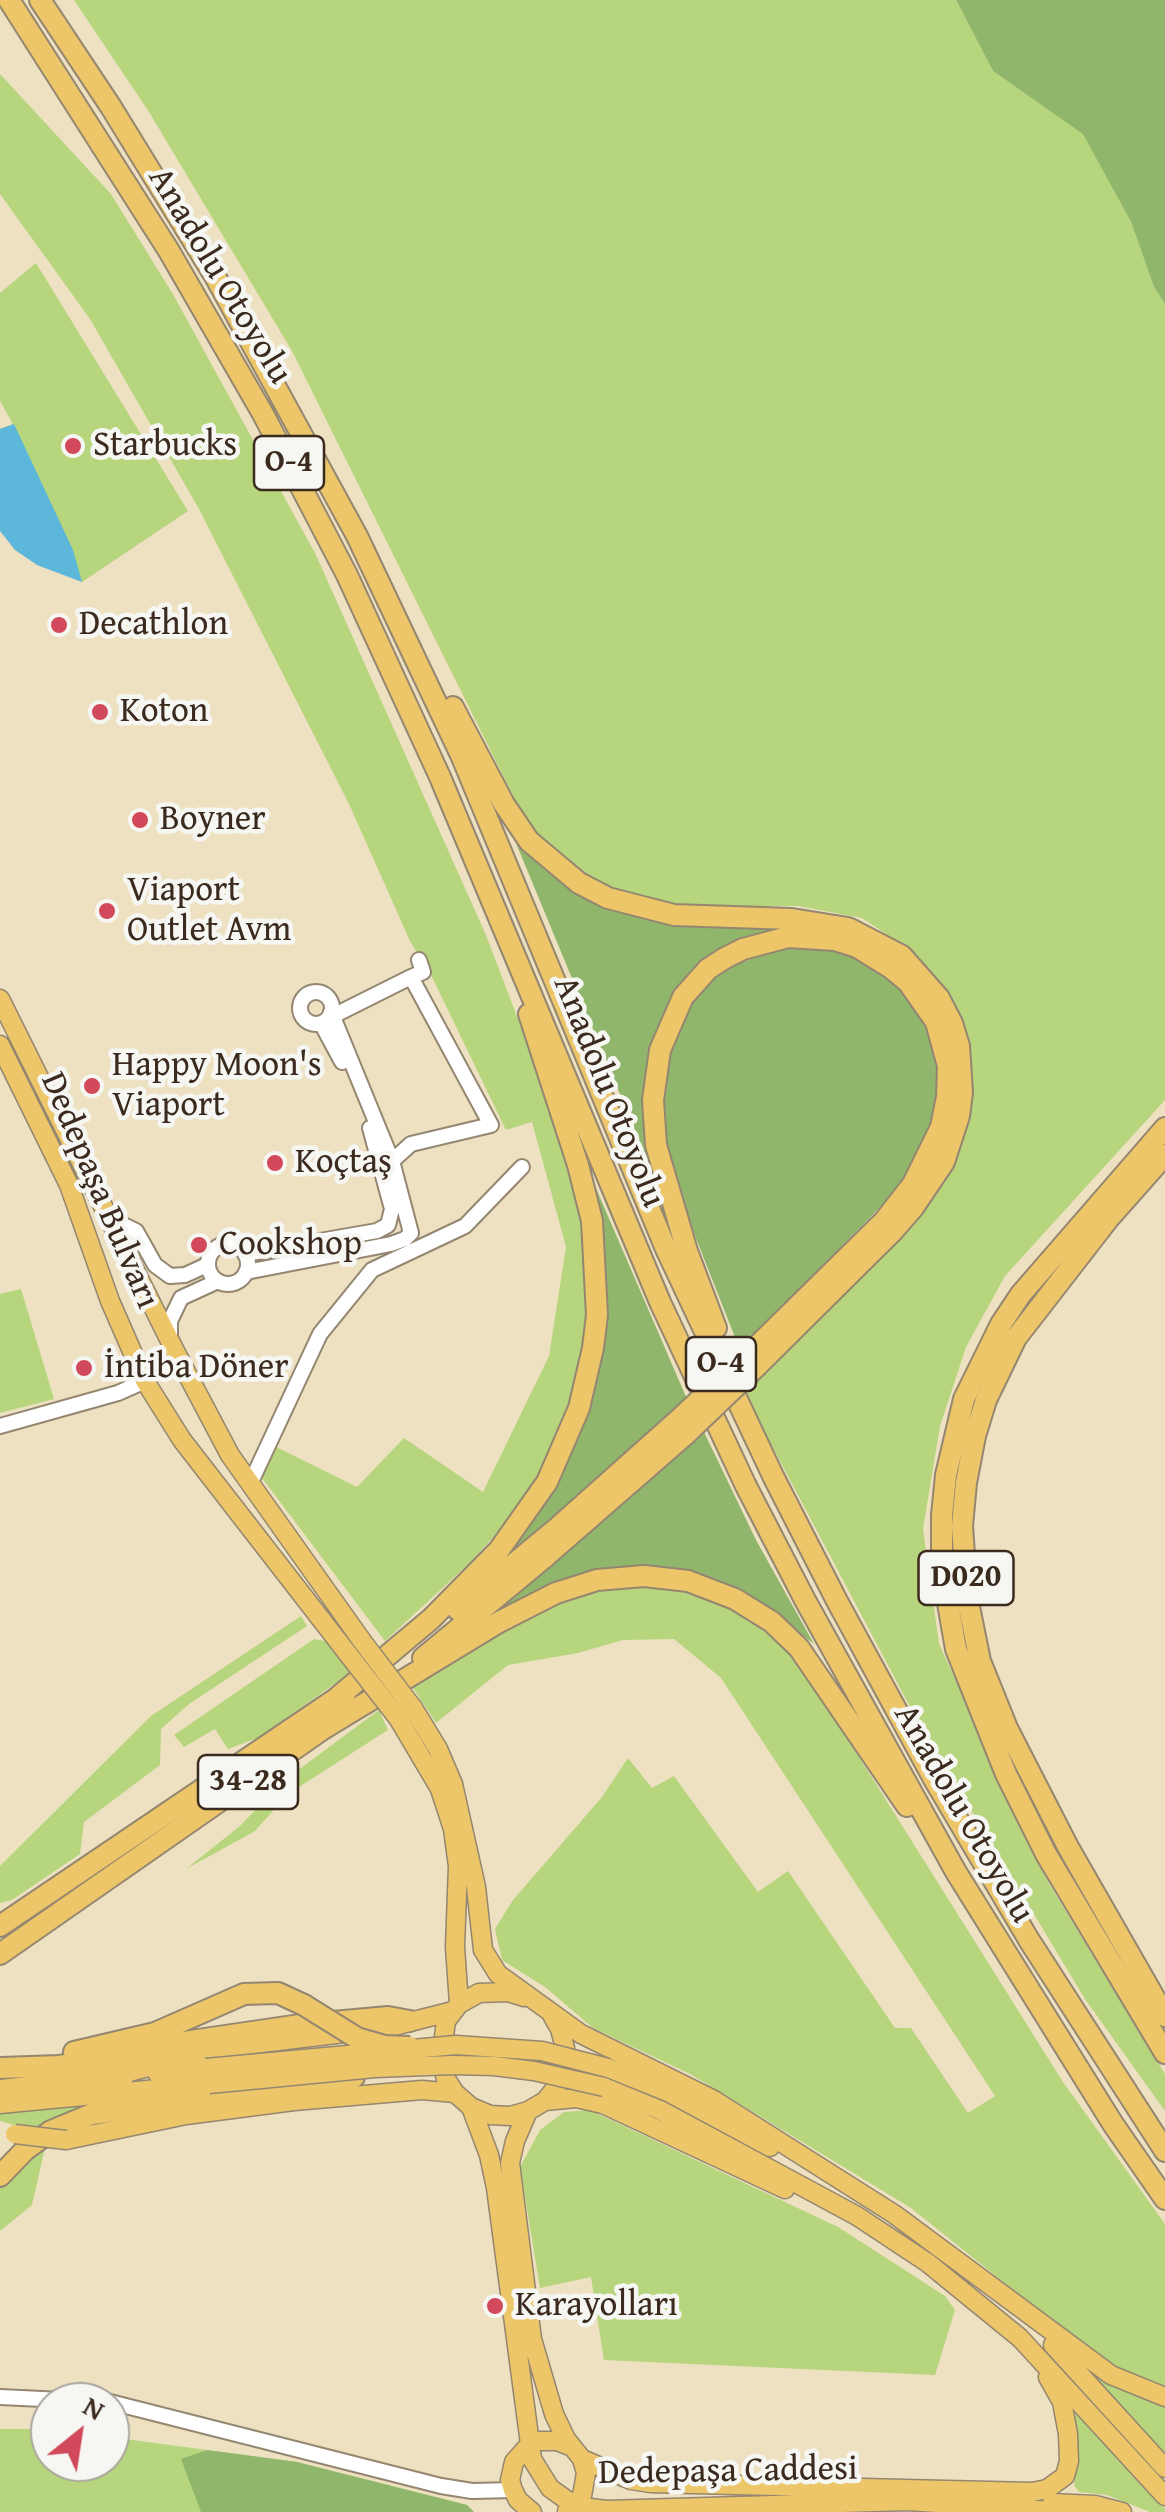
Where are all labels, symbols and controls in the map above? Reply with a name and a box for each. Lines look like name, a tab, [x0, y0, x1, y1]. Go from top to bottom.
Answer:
street label: Anadolu Otoyolu	[138, 160, 300, 392]
place label: Starbucks	[93, 425, 237, 467]
marker: Starbucks	[62, 435, 84, 457]
road number: O-4	[254, 436, 324, 490]
place label: Decathlon	[79, 604, 228, 646]
marker: Decathlon	[48, 614, 70, 636]
place label: Koton	[120, 691, 208, 733]
marker: Koton	[89, 701, 111, 723]
place label: Boyner	[160, 799, 266, 841]
marker: Boyner	[129, 809, 151, 831]
place label: Viaport Outlet Avm	[127, 870, 291, 952]
marker: Viaport Outlet Avm	[96, 900, 118, 922]
street label: Anadolu Otoyolu	[543, 970, 673, 1214]
place label: Happy Moon's Viaport	[112, 1045, 322, 1127]
street label: Dedepaşa Bulvarı	[30, 1067, 168, 1315]
marker: Happy Moon's Viaport	[81, 1075, 103, 1097]
place label: Koçtaş	[295, 1142, 392, 1184]
marker: Koçtaş	[264, 1152, 286, 1174]
place label: Cookshop	[219, 1224, 362, 1266]
marker: Cookshop	[188, 1234, 210, 1256]
road number: O-4	[686, 1337, 756, 1391]
place label: İntiba Döner	[104, 1347, 289, 1389]
marker: İntiba Döner	[73, 1357, 95, 1379]
road number: D020	[918, 1551, 1014, 1605]
street label: Anadolu Otoyolu	[883, 1697, 1043, 1931]
road number: 34-28	[198, 1755, 298, 1809]
place label: Karayolları	[515, 2285, 678, 2327]
marker: Karayolları	[484, 2295, 506, 2317]
north arrow	[30, 2382, 130, 2482]
text: N	[76, 2385, 113, 2430]
street label: Dedepaşa Caddesi	[598, 2449, 858, 2495]

